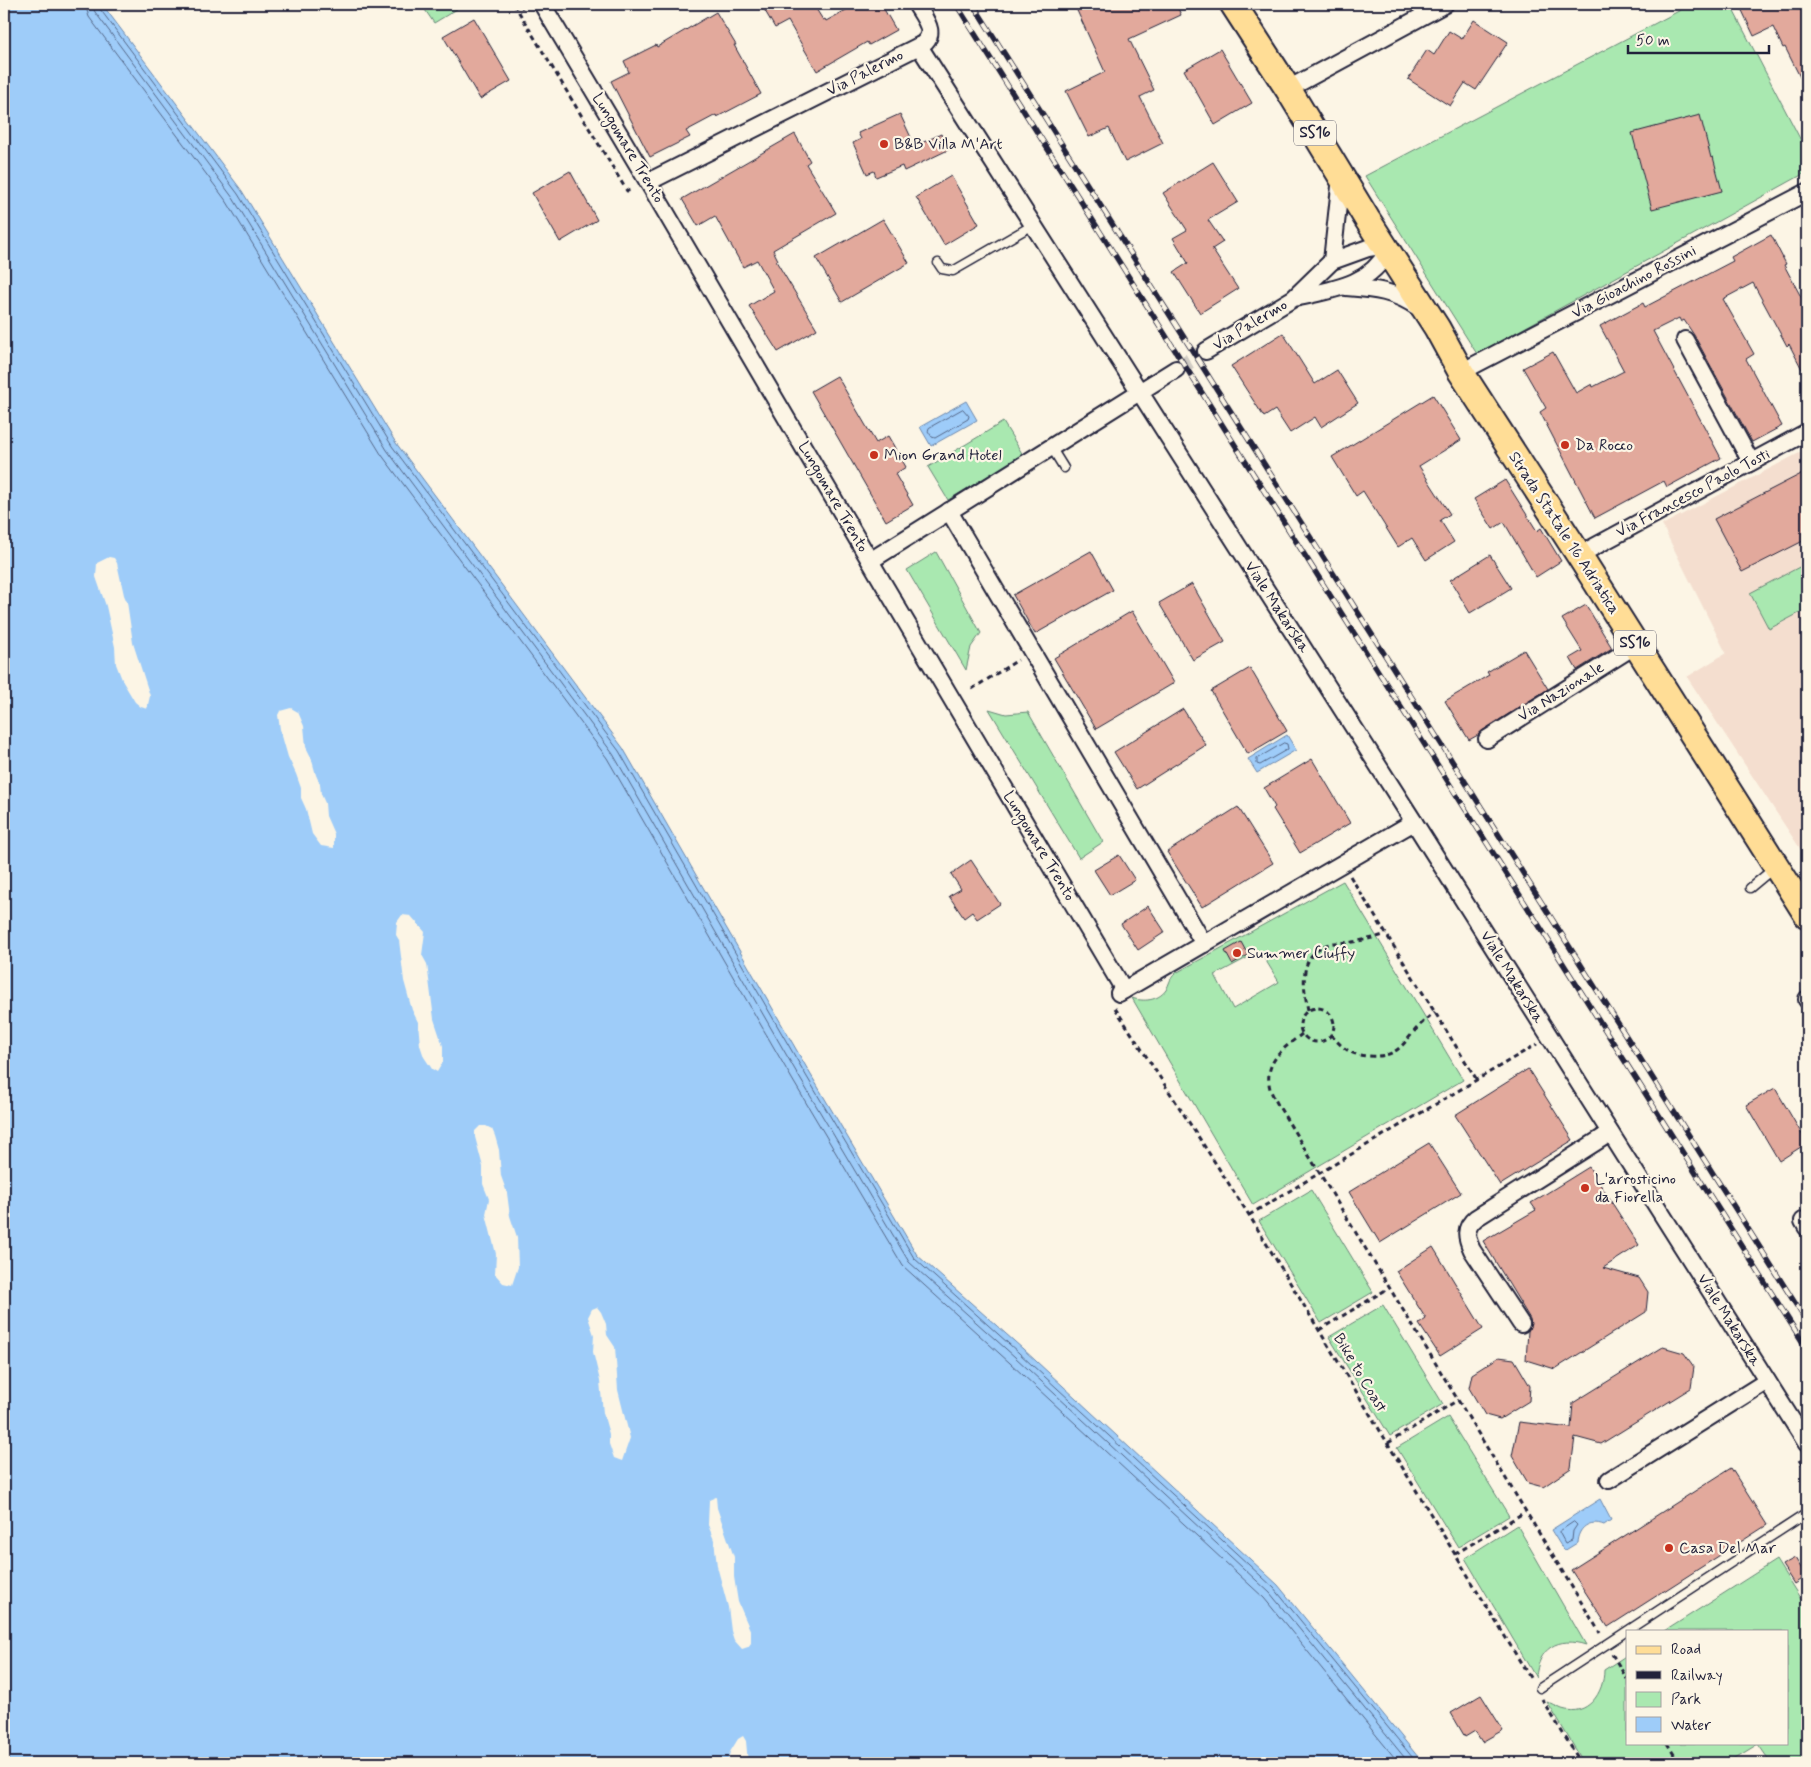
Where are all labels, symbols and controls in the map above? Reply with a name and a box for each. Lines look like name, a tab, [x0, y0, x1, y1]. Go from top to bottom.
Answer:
scale bar	[1628, 22, 1770, 54]
text: 50 m	[1636, 31, 1670, 51]
street label: Via Palermo	[823, 45, 907, 101]
street label: Lungomare Trento	[586, 89, 669, 207]
road number: SS16	[1294, 120, 1336, 146]
place label: B&B Villa M'Art	[894, 134, 1002, 155]
marker: B&B Villa M'Art	[878, 138, 890, 150]
street label: Via Gioachino Rossini	[1568, 240, 1700, 324]
street label: Via Palermo	[1209, 294, 1291, 356]
place label: Da Rocco	[1575, 435, 1633, 456]
street label: Lungomare Trento	[792, 438, 873, 557]
marker: Da Rocco	[1559, 439, 1571, 451]
street label: Via Francesco Paolo Tosti	[1612, 443, 1774, 543]
place label: Mion Grand Hotel	[884, 445, 1002, 466]
street label: Strada Statale 16 Adriatica	[1503, 448, 1625, 618]
marker: Mion Grand Hotel	[868, 449, 880, 461]
street label: Viale Makarska	[1239, 557, 1315, 657]
road number: SS16	[1614, 630, 1656, 656]
street label: Via Nazionale	[1514, 657, 1608, 727]
street label: Lungomare Trento	[997, 787, 1080, 905]
street label: Viale Makarska	[1475, 927, 1549, 1028]
place label: Summer Ciuffy	[1247, 943, 1355, 964]
marker: Summer Ciuffy	[1231, 947, 1243, 959]
place label: L'arrosticino da Fiorella	[1595, 1169, 1676, 1208]
marker: L'arrosticino da Fiorella	[1579, 1182, 1591, 1194]
street label: Viale Makarska	[1692, 1270, 1766, 1371]
street label: Bike to Coast	[1328, 1330, 1392, 1416]
place label: Casa Del Mar	[1679, 1538, 1777, 1559]
marker: Casa Del Mar	[1663, 1542, 1675, 1554]
legend	[1626, 1630, 1788, 1744]
text: Road	[1671, 1640, 1701, 1660]
text: Railway	[1671, 1666, 1723, 1686]
text: Park	[1671, 1690, 1701, 1710]
text: Water	[1671, 1716, 1711, 1736]

